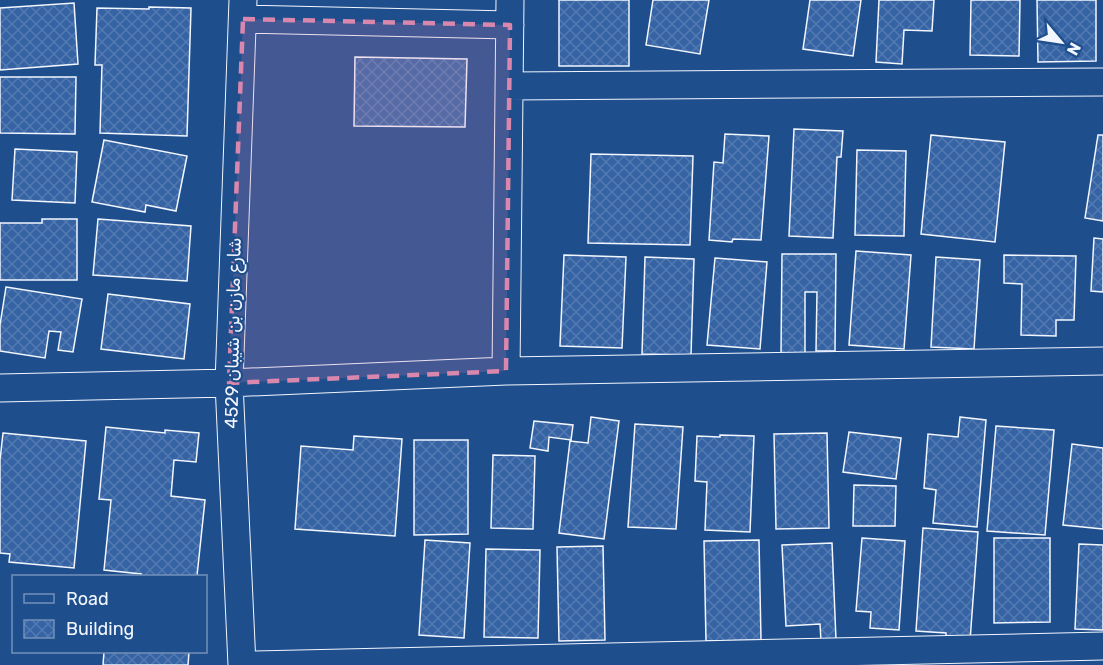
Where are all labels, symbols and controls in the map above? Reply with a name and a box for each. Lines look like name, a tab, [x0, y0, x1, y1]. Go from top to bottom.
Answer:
north arrow	[1031, 12, 1091, 72]
text: N	[1063, 39, 1085, 59]
street label: شارع مازن بن شيبان 4529	[220, 237, 247, 429]
legend	[12, 575, 207, 653]
text: Road	[66, 588, 109, 610]
text: Building	[66, 618, 134, 640]

